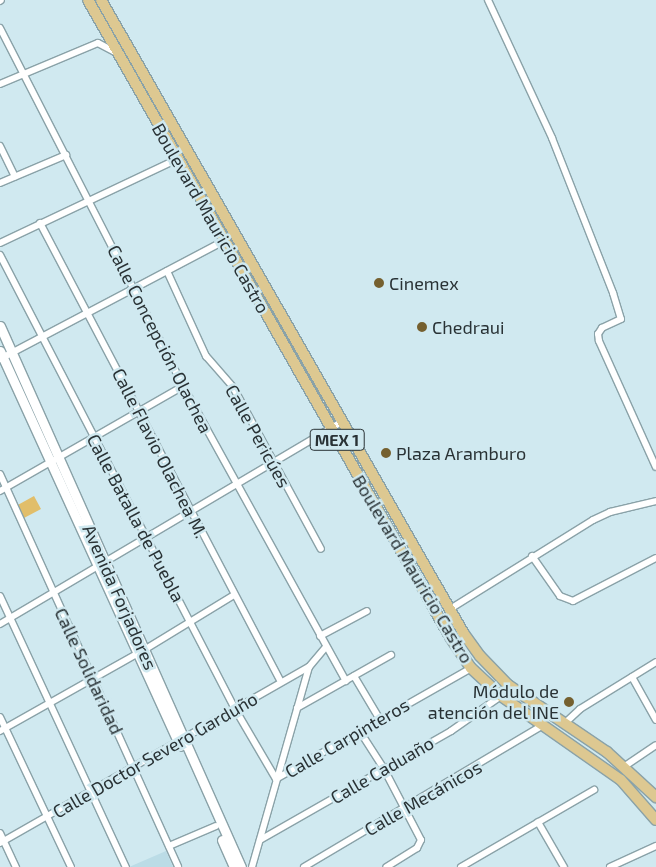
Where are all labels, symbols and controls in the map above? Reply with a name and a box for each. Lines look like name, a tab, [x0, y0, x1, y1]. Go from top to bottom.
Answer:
street label: Boulevard Mauricio Castro	[148, 119, 274, 317]
street label: Calle Concepción Olachea	[103, 241, 217, 437]
place label: Cinemex	[389, 272, 459, 294]
marker: Cinemex	[373, 277, 385, 289]
place label: Chedraui	[432, 316, 505, 338]
marker: Chedraui	[416, 321, 428, 333]
street label: Calle Flavio Olachea M.	[108, 364, 212, 542]
street label: Calle Pericúes	[221, 381, 295, 491]
road number: MEX 1	[310, 426, 364, 454]
street label: Calle Batalla de Puebla	[83, 430, 189, 606]
place label: Plaza Aramburo	[396, 442, 527, 464]
marker: Plaza Aramburo	[380, 447, 392, 459]
street label: Boulevard Mauricio Castro	[348, 471, 478, 667]
street label: Avenida Forjadores	[78, 521, 162, 673]
street label: Calle Solidaridad	[50, 604, 128, 738]
place label: Módulo de atención del INE	[427, 681, 559, 724]
street label: Calle Doctor Severo Garduño	[49, 687, 261, 823]
street label: Calle Carpinteros	[281, 694, 413, 782]
marker: Módulo de atención del INE	[563, 696, 575, 708]
street label: Calle Caduaño	[326, 732, 438, 808]
street label: Calle Mecánicos	[361, 756, 485, 840]

